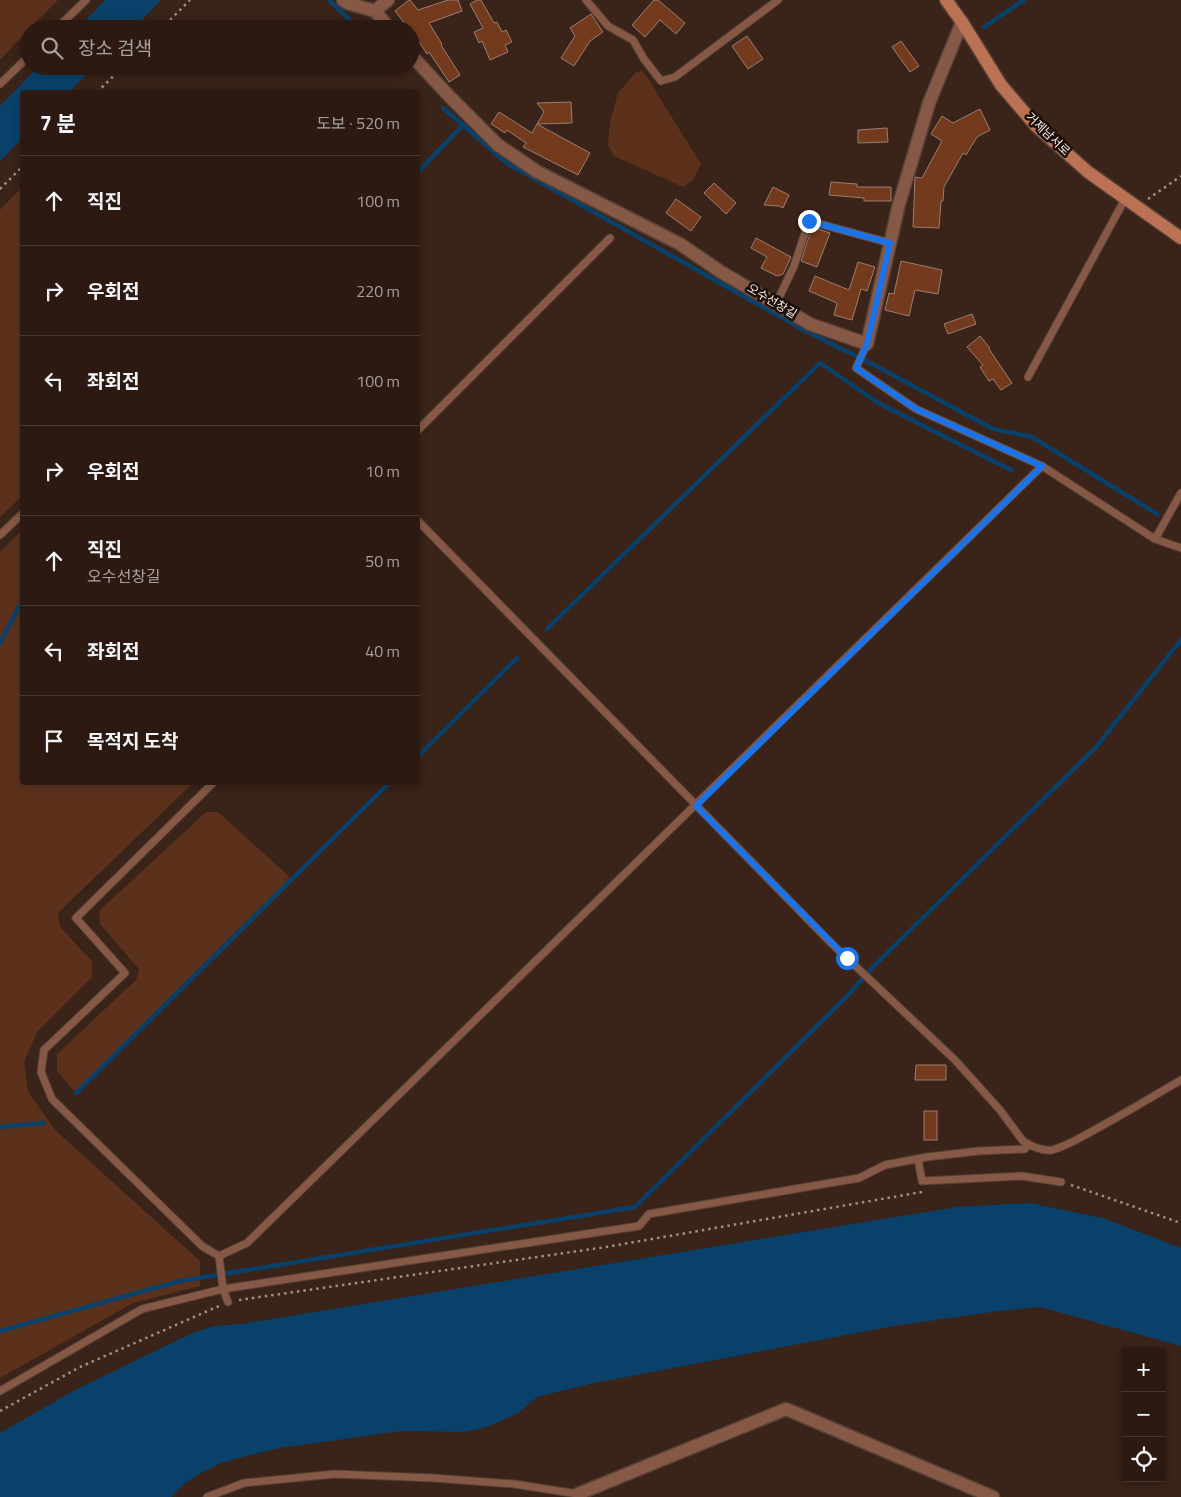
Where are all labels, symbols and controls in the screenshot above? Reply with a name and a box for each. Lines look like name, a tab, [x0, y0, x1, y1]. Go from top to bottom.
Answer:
search box	[20, 20, 420, 75]
text: 장소 검색	[78, 33, 152, 62]
icon: search	[38, 34, 66, 62]
text: 7 분	[40, 107, 76, 139]
street label: 거제남서로	[1022, 108, 1075, 160]
text: 도보 · 520 m	[316, 111, 400, 135]
text: 직진	[87, 186, 122, 215]
icon: ahead	[40, 187, 68, 215]
text: 100 m	[356, 189, 400, 213]
route end	[798, 210, 821, 233]
text: 우회전	[87, 276, 139, 305]
icon: right	[40, 277, 68, 305]
street label: 오수선창길	[744, 278, 801, 323]
text: 220 m	[356, 279, 400, 303]
text: 좌회전	[87, 366, 139, 395]
icon: left	[40, 367, 68, 395]
text: 100 m	[356, 369, 400, 393]
text: 우회전	[87, 456, 139, 485]
icon: right	[40, 457, 68, 485]
text: 10 m	[365, 459, 400, 483]
text: 직진	[87, 534, 122, 563]
icon: ahead	[40, 547, 68, 575]
text: 50 m	[365, 549, 400, 573]
text: 오수선창길	[87, 564, 161, 588]
text: 좌회전	[87, 636, 139, 665]
icon: left	[40, 637, 68, 665]
text: 40 m	[365, 639, 400, 663]
text: 목적지 도착	[87, 726, 179, 755]
icon: arrive	[40, 727, 68, 755]
route start	[836, 947, 859, 970]
map controls	[1121, 1347, 1166, 1482]
button: +	[1121, 1347, 1166, 1392]
button: −	[1121, 1392, 1166, 1437]
button: locate	[1121, 1437, 1166, 1482]

